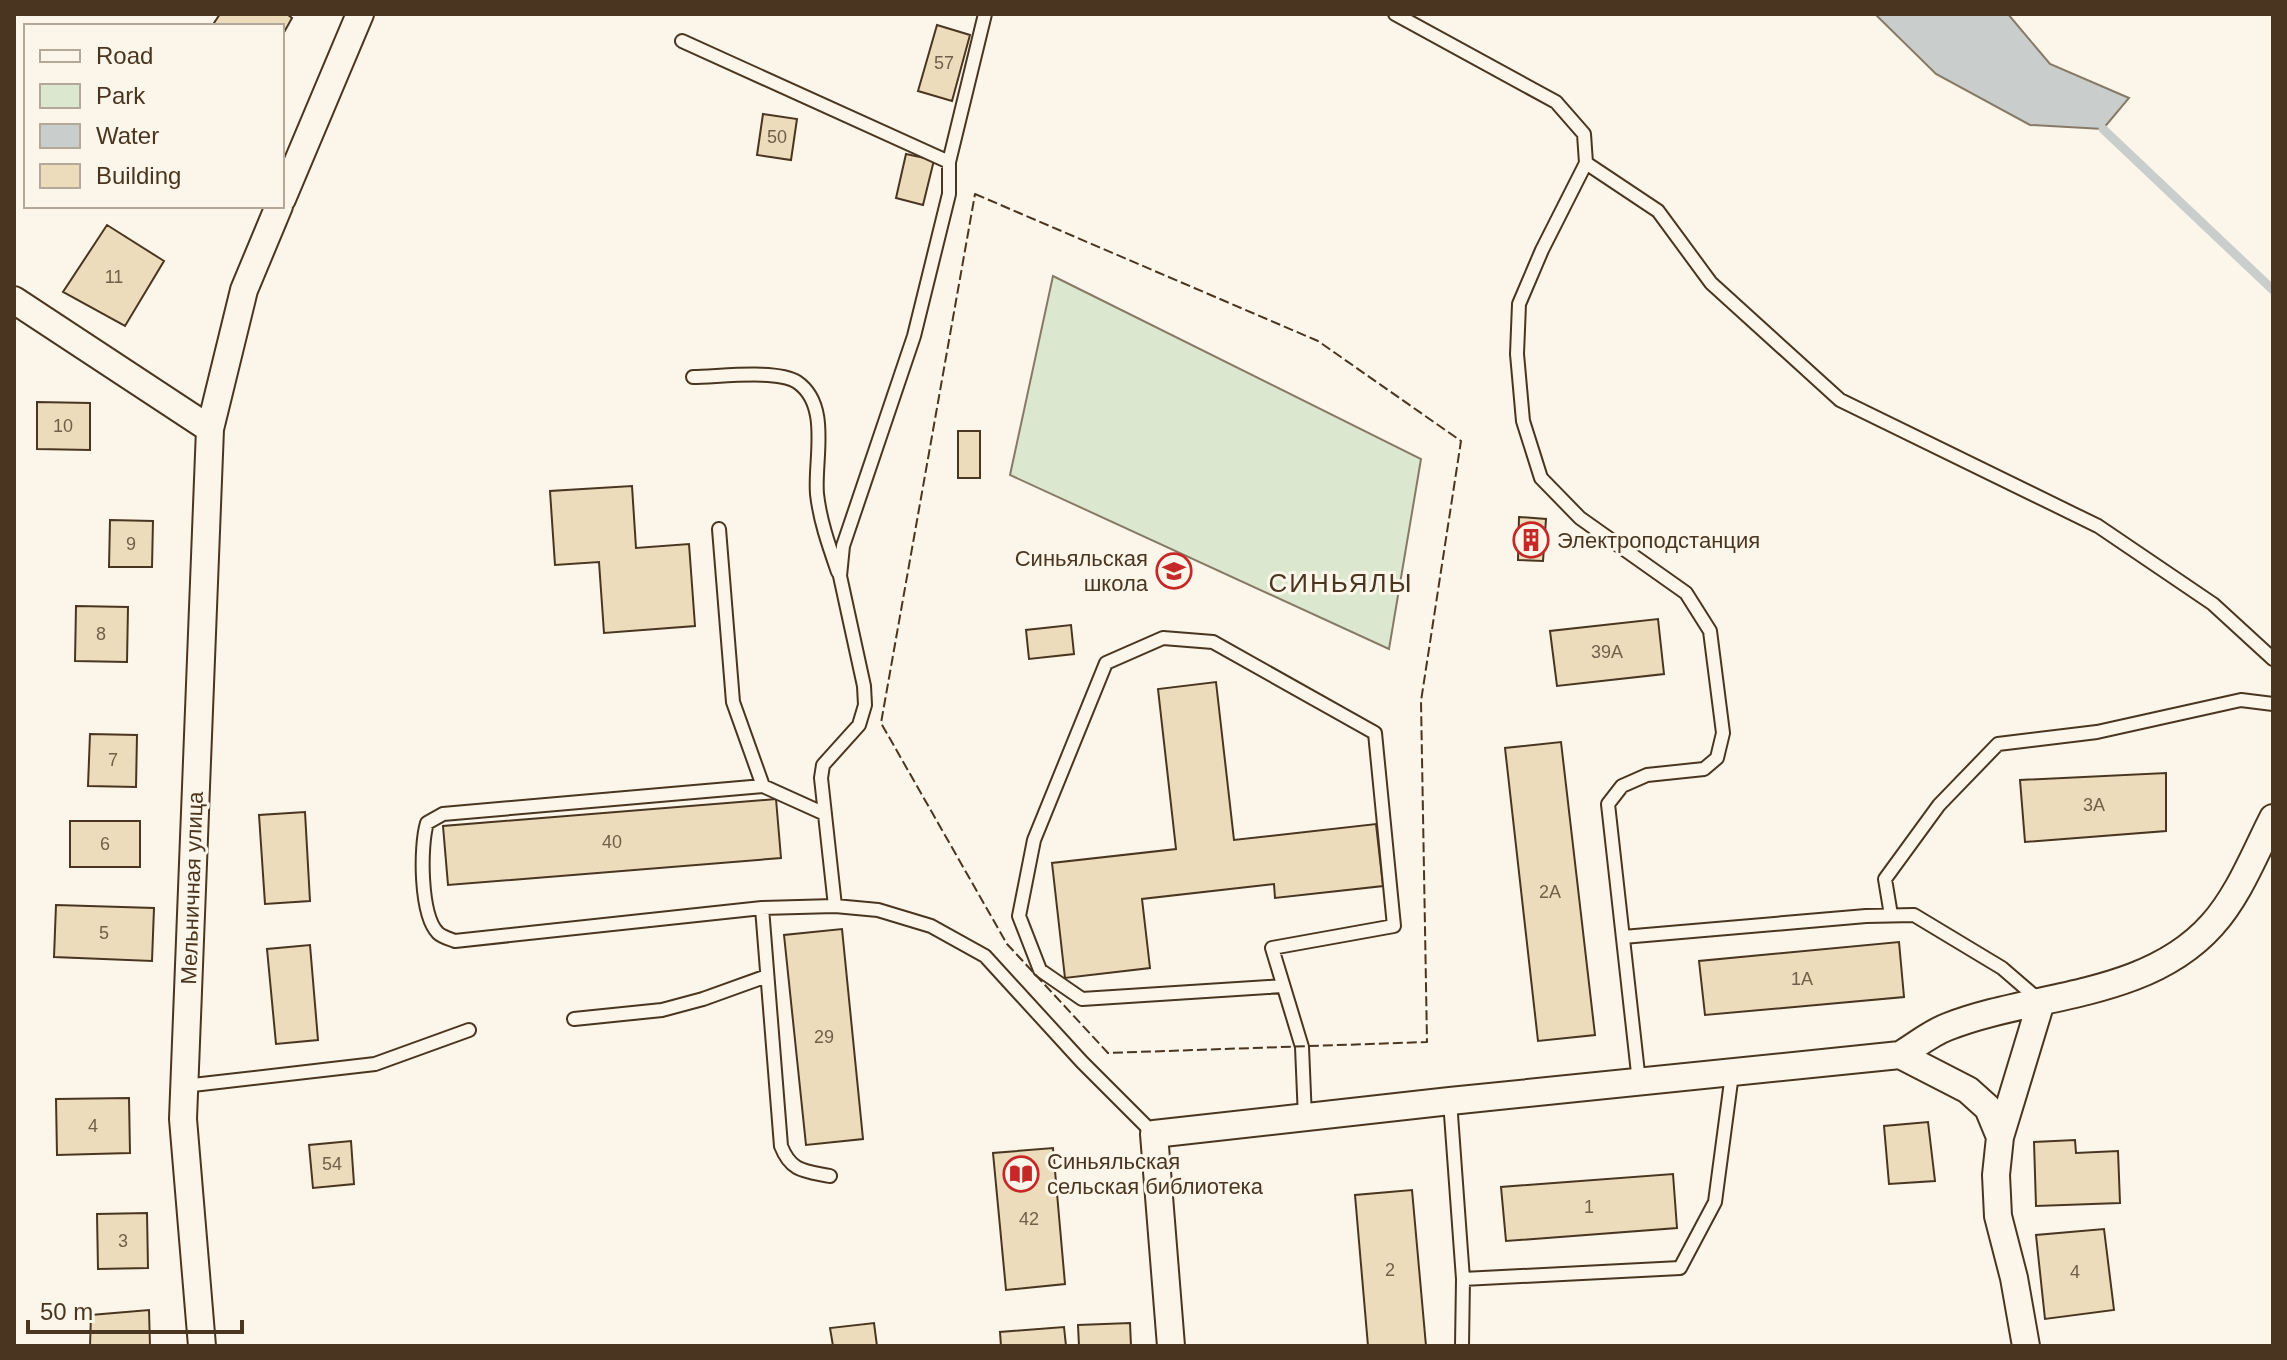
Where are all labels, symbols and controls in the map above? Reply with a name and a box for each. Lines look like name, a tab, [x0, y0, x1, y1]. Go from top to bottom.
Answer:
legend	[24, 24, 284, 208]
text: Road	[96, 42, 153, 69]
house number: 57	[934, 53, 954, 73]
text: Park	[96, 82, 146, 109]
text: Water	[96, 122, 159, 149]
house number: 50	[767, 127, 787, 147]
text: Building	[96, 162, 181, 189]
house number: 11	[105, 267, 123, 287]
house number: 10	[53, 416, 73, 436]
building icon: Электроподстанция	[1512, 521, 1550, 559]
place label: Электроподстанция	[1557, 528, 1760, 553]
house number: 9	[126, 534, 136, 554]
place label: Синьяльская школа	[1015, 546, 1149, 596]
school or university icon: Синьяльская школа	[1155, 552, 1193, 590]
district label: СИНЬЯЛЫ	[1269, 568, 1414, 598]
house number: 8	[96, 624, 106, 644]
house number: 39А	[1591, 642, 1623, 662]
house number: 7	[108, 750, 118, 770]
street label: Мельничная улица	[176, 790, 208, 985]
house number: 3А	[2083, 795, 2105, 815]
house number: 40	[602, 832, 622, 852]
house number: 6	[100, 834, 110, 854]
house number: 2А	[1539, 882, 1561, 902]
house number: 5	[99, 923, 109, 943]
house number: 1А	[1791, 969, 1813, 989]
house number: 29	[814, 1027, 834, 1047]
house number: 4	[88, 1116, 98, 1136]
place label: Синьяльская сельская библиотека	[1047, 1149, 1264, 1199]
house number: 54	[322, 1154, 342, 1174]
library icon: Синьяльская сельская библиотека	[1002, 1155, 1040, 1193]
house number: 1	[1584, 1197, 1594, 1217]
house number: 42	[1019, 1209, 1039, 1229]
house number: 3	[118, 1231, 128, 1251]
house number: 2	[1385, 1260, 1395, 1280]
house number: 4	[2070, 1262, 2080, 1282]
scale bar	[28, 1284, 242, 1334]
text: 50 m	[40, 1298, 93, 1325]

